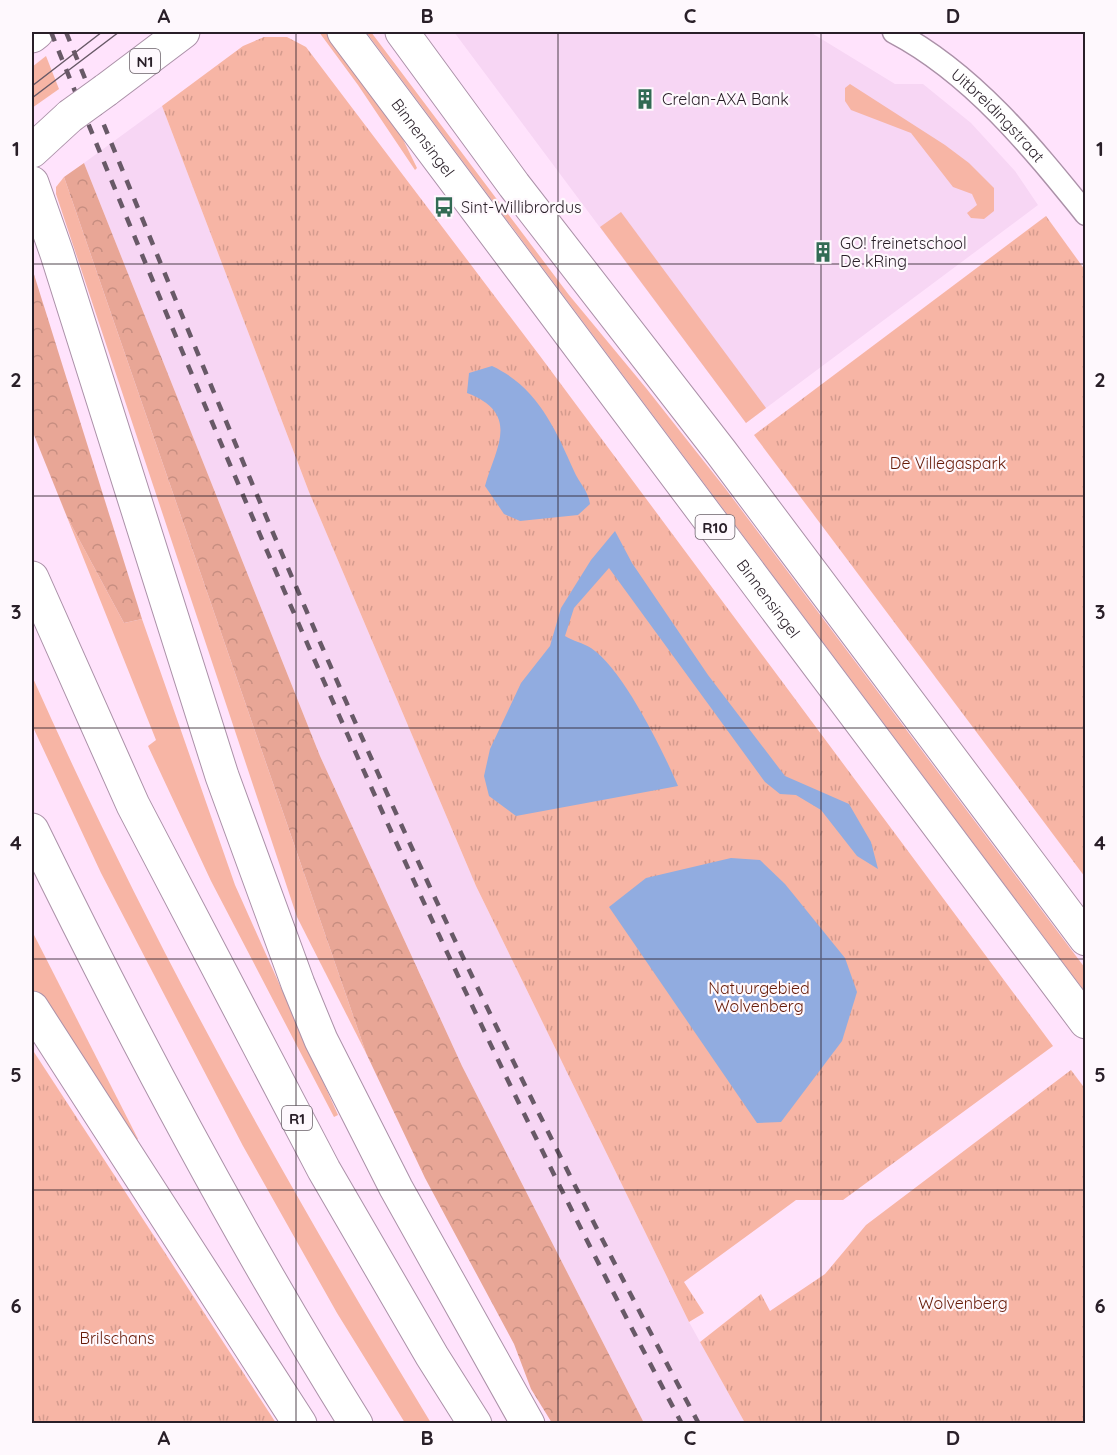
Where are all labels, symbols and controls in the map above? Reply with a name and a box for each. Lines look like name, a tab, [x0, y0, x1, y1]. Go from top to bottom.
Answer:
text: A	[158, 3, 171, 28]
text: B	[420, 3, 434, 28]
text: C	[684, 3, 697, 28]
text: D	[946, 3, 960, 28]
road number: N1	[130, 49, 160, 73]
street label: Uitbreidingstraat	[947, 64, 1049, 166]
building icon: Crelan-AXA Bank	[633, 87, 657, 111]
place label: Crelan-AXA Bank	[662, 89, 789, 109]
street label: Binnensingel	[387, 94, 459, 181]
text: 1	[12, 136, 20, 161]
text: 1	[1096, 136, 1104, 161]
bus stop icon: Sint-Willibrordus	[432, 195, 456, 219]
place label: Sint-Willibrordus	[461, 197, 582, 217]
place label: GO! freinetschool De kRing	[840, 233, 967, 271]
building icon: GO! freinetschool De kRing	[811, 240, 835, 264]
text: 2	[10, 367, 22, 392]
text: 2	[1094, 367, 1106, 392]
park label: De Villegaspark	[890, 453, 1006, 473]
road number: R10	[696, 515, 734, 539]
street label: Binnensingel	[733, 555, 805, 642]
text: 3	[11, 599, 21, 624]
text: 3	[1095, 599, 1105, 624]
text: 4	[10, 830, 22, 855]
text: 4	[1094, 830, 1106, 855]
park label: Natuurgebied Wolvenberg	[708, 978, 810, 1016]
text: 5	[10, 1062, 22, 1087]
text: 5	[1094, 1062, 1106, 1087]
road number: R1	[282, 1106, 312, 1130]
text: 6	[10, 1293, 22, 1318]
park label: Wolvenberg	[918, 1293, 1008, 1313]
text: 6	[1094, 1293, 1106, 1318]
park label: Brilschans	[79, 1328, 155, 1348]
text: A	[158, 1425, 171, 1450]
text: B	[420, 1425, 434, 1450]
text: C	[684, 1425, 697, 1450]
text: D	[946, 1425, 960, 1450]

